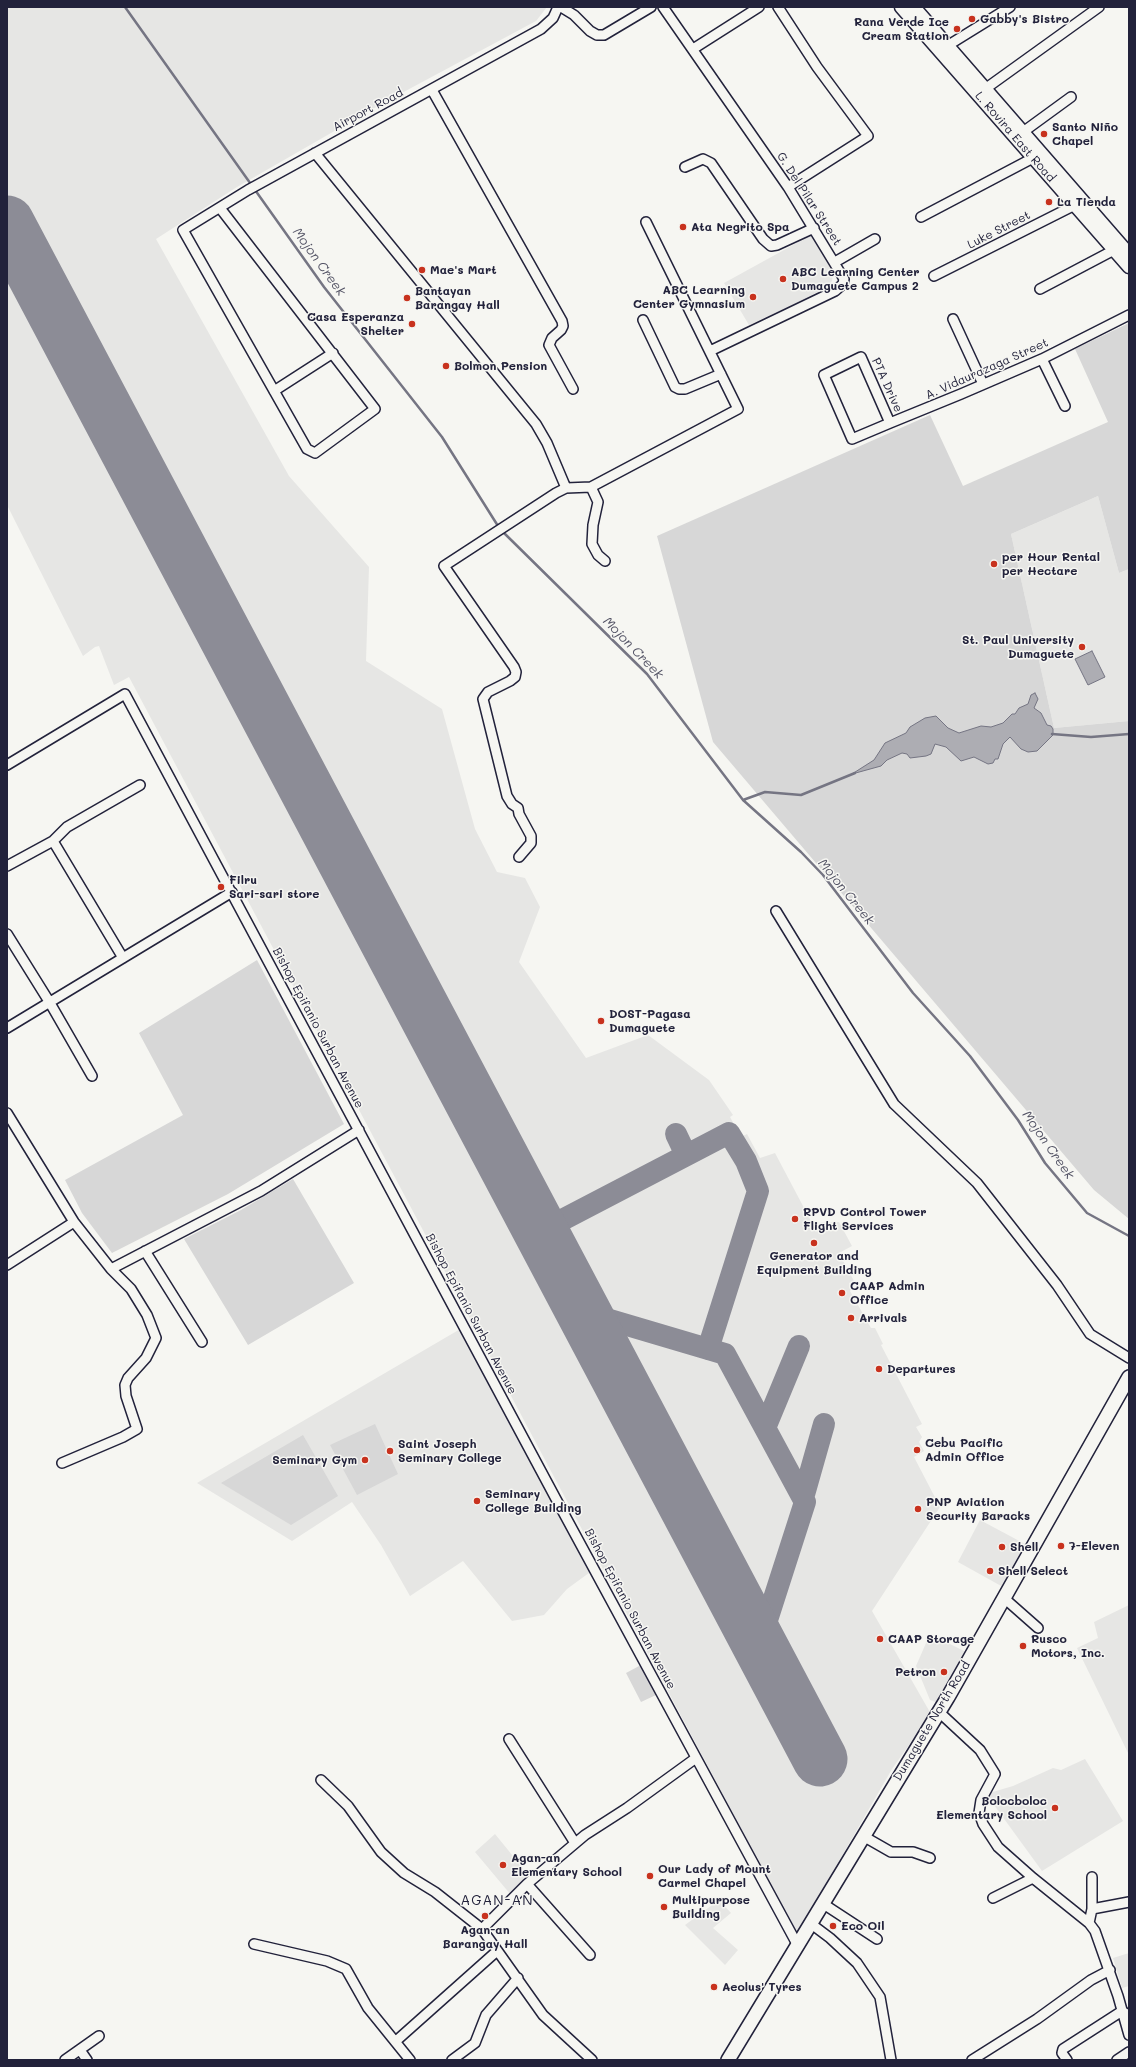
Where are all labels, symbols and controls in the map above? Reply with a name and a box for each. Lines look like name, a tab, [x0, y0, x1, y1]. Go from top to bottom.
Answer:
place label: Gabby's Bistro	[980, 12, 1069, 26]
marker: Gabby's Bistro	[967, 14, 977, 24]
place label: Rana Verde Ice Cream Station	[854, 15, 949, 43]
marker: Rana Verde Ice Cream Station	[952, 24, 962, 34]
street label: Airport Road	[330, 85, 406, 135]
street label: L. Rovira East Road	[972, 89, 1058, 185]
place label: Santo Niño Chapel	[1052, 120, 1118, 148]
marker: Santo Niño Chapel	[1039, 129, 1049, 139]
street label: G. Del Pilar Street	[773, 150, 845, 248]
place label: La Tienda	[1057, 195, 1116, 209]
marker: La Tienda	[1044, 197, 1054, 207]
street label: Luke Street	[965, 208, 1033, 252]
place label: Ata Negrito Spa	[691, 220, 789, 234]
marker: Ata Negrito Spa	[678, 222, 688, 232]
water label: Mojon Creek	[289, 225, 349, 299]
place label: Mae's Mart	[430, 263, 496, 277]
marker: Mae's Mart	[417, 265, 427, 275]
place label: ABC Learning Center Dumaguete Campus 2	[791, 265, 919, 293]
marker: ABC Learning Center Dumaguete Campus 2	[778, 274, 788, 284]
place label: ABC Learning Center Gymnasium	[633, 283, 745, 311]
place label: Bantayan Barangay Hall	[415, 284, 500, 312]
marker: ABC Learning Center Gymnasium	[748, 292, 758, 302]
marker: Bantayan Barangay Hall	[402, 293, 412, 303]
place label: Casa Esperanza Shelter	[307, 310, 404, 338]
marker: Casa Esperanza Shelter	[407, 319, 417, 329]
street label: A. Vidaurazaga Street	[923, 335, 1051, 403]
street label: PTA Drive	[869, 356, 905, 414]
place label: Bolmon Pension	[454, 359, 547, 373]
marker: Bolmon Pension	[441, 361, 451, 371]
place label: per Hour Rental per Hectare	[1002, 550, 1100, 578]
marker: per Hour Rental per Hectare	[989, 559, 999, 569]
water label: Mojon Creek	[599, 614, 667, 682]
place label: St. Paul University Dumaguete	[962, 633, 1074, 661]
marker: St. Paul University Dumaguete	[1077, 642, 1087, 652]
water label: Mojon Creek	[815, 856, 877, 928]
place label: Filru Sari-sari store	[229, 873, 319, 901]
marker: Filru Sari-sari store	[216, 882, 226, 892]
street label: Bishop Epifanio Surban Avenue	[269, 945, 367, 1111]
place label: DOST-Pagasa Dumaguete	[609, 1007, 691, 1035]
marker: DOST-Pagasa Dumaguete	[596, 1016, 606, 1026]
water label: Mojon Creek	[1019, 1108, 1077, 1182]
place label: RPVD Control Tower Flight Services	[803, 1205, 927, 1233]
marker: RPVD Control Tower Flight Services	[790, 1214, 800, 1224]
street label: Bishop Epifanio Surban Avenue	[422, 1231, 520, 1397]
marker: Generator and Equipment Building	[809, 1238, 819, 1248]
place label: Generator and Equipment Building	[756, 1249, 872, 1277]
place label: CAAP Admin Office	[850, 1279, 925, 1307]
marker: CAAP Admin Office	[837, 1288, 847, 1298]
place label: Arrivals	[859, 1311, 907, 1325]
marker: Arrivals	[846, 1313, 856, 1323]
place label: Departures	[887, 1362, 956, 1376]
marker: Departures	[874, 1364, 884, 1374]
place label: Cebu Pacific Admin Office	[925, 1436, 1004, 1464]
place label: Saint Joseph Seminary College	[398, 1437, 502, 1465]
marker: Cebu Pacific Admin Office	[912, 1445, 922, 1455]
marker: Saint Joseph Seminary College	[385, 1446, 395, 1456]
place label: Seminary Gym	[272, 1453, 357, 1467]
marker: Seminary Gym	[360, 1455, 370, 1465]
place label: Seminary College Building	[485, 1487, 581, 1515]
place label: PNP Aviation Security Baracks	[926, 1495, 1030, 1523]
marker: Seminary College Building	[472, 1496, 482, 1506]
marker: PNP Aviation Security Baracks	[913, 1504, 923, 1514]
street label: Bishop Epifanio Surban Avenue	[581, 1526, 679, 1692]
place label: 7-Eleven	[1069, 1539, 1119, 1553]
place label: Shell	[1010, 1540, 1038, 1554]
marker: 7-Eleven	[1056, 1541, 1066, 1551]
marker: Shell	[997, 1542, 1007, 1552]
place label: Shell Select	[998, 1564, 1068, 1578]
marker: Shell Select	[985, 1566, 995, 1576]
place label: CAAP Storage	[888, 1632, 974, 1646]
place label: Rusco Motors, Inc.	[1031, 1632, 1105, 1660]
marker: CAAP Storage	[875, 1634, 885, 1644]
marker: Rusco Motors, Inc.	[1018, 1641, 1028, 1651]
street label: Dumaguete North Road	[891, 1659, 973, 1783]
place label: Petron	[895, 1665, 936, 1679]
marker: Petron	[939, 1667, 949, 1677]
place label: Bolocboloc Elementary School	[936, 1794, 1047, 1822]
marker: Bolocboloc Elementary School	[1050, 1803, 1060, 1813]
place label: Agan-an Elementary School	[511, 1851, 622, 1879]
marker: Agan-an Elementary School	[498, 1860, 508, 1870]
place label: Our Lady of Mount Carmel Chapel	[658, 1862, 771, 1890]
marker: Our Lady of Mount Carmel Chapel	[645, 1871, 655, 1881]
district label: AGAN-AN	[460, 1893, 534, 1909]
place label: Multipurpose Building	[672, 1893, 750, 1921]
marker: Multipurpose Building	[659, 1902, 669, 1912]
marker: Agan-an Barangay Hall	[480, 1911, 490, 1921]
place label: Eco Oil	[841, 1919, 884, 1933]
marker: Eco Oil	[828, 1921, 838, 1931]
place label: Agan-an Barangay Hall	[443, 1923, 527, 1951]
place label: Aeolus' Tyres	[722, 1980, 802, 1994]
marker: Aeolus' Tyres	[709, 1982, 719, 1992]

